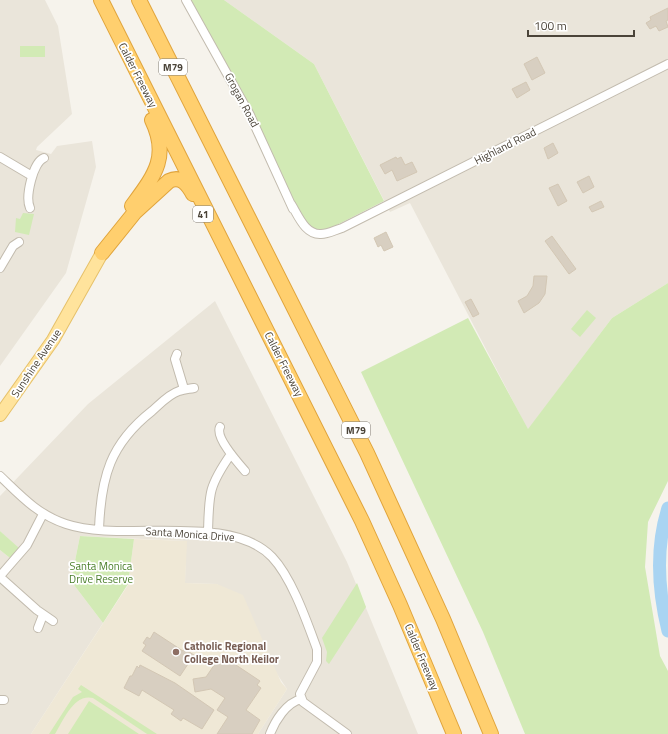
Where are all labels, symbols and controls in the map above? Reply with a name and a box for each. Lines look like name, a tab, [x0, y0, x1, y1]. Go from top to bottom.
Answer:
scale bar	[528, 12, 634, 38]
text: 100 m	[534, 16, 567, 35]
street label: Calder Freeway	[115, 40, 162, 111]
road number: M79	[159, 59, 187, 75]
street label: Grogan Road	[221, 70, 263, 130]
street label: Highland Road	[471, 123, 539, 168]
road number: 41	[193, 206, 213, 222]
street label: Sunshine Avenue	[7, 325, 65, 400]
street label: Calder Freeway	[261, 329, 308, 400]
road number: M79	[342, 422, 370, 438]
street label: Santa Monica Drive	[145, 523, 236, 545]
park label: Santa Monica Drive Reserve	[69, 558, 133, 587]
street label: Calder Freeway	[401, 621, 444, 693]
place label: Catholic Regional College North Keilor	[184, 638, 279, 667]
marker: Catholic Regional College North Keilor	[171, 647, 181, 657]

